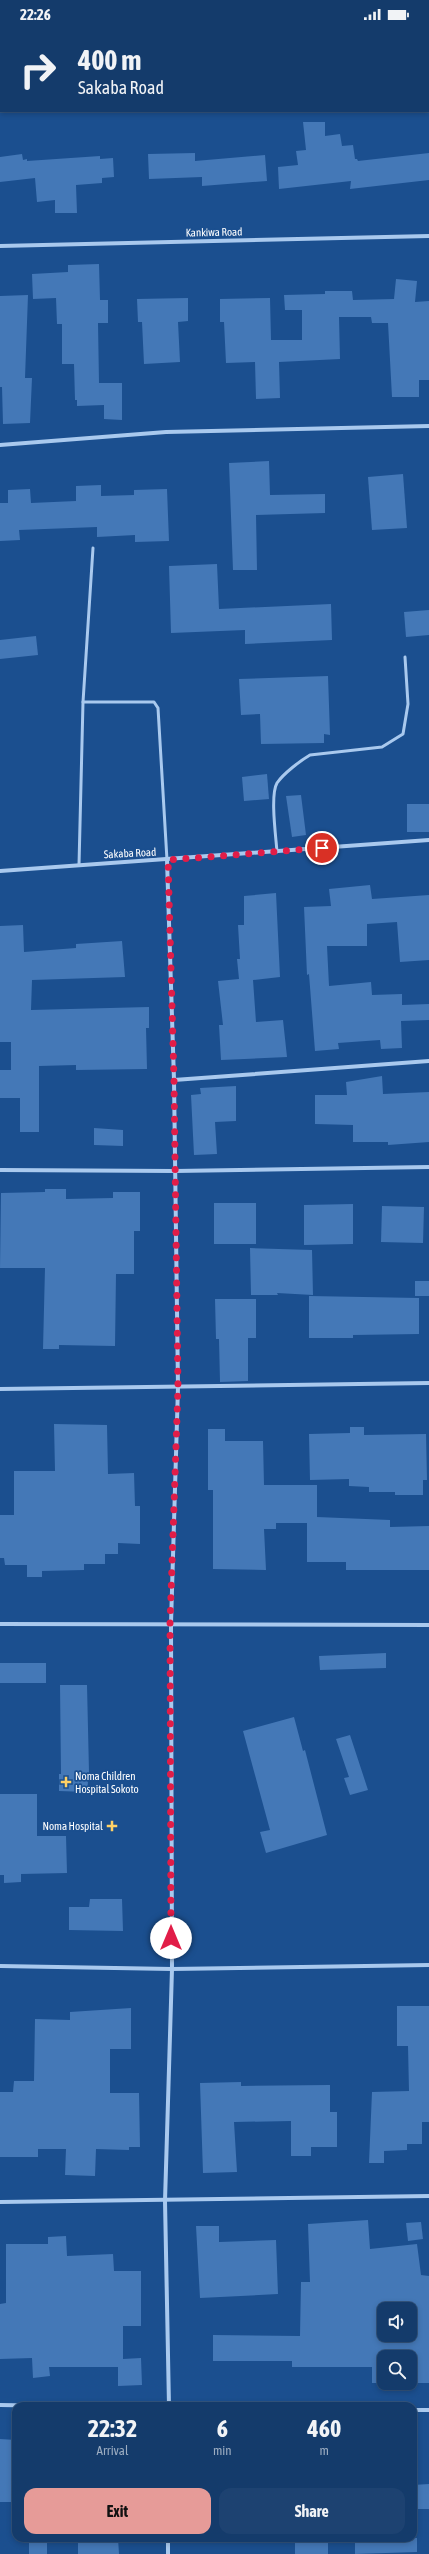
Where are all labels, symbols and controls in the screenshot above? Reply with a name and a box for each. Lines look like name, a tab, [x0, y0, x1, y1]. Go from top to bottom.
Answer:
text: 22:26	[20, 6, 51, 23]
icon: right	[12, 44, 64, 96]
text: 400 m	[78, 44, 141, 76]
text: Sakaba Road	[78, 77, 164, 98]
street label: Kankiwa Road	[186, 226, 242, 238]
pin	[305, 831, 339, 865]
icon: arrive	[311, 837, 333, 859]
street label: Sakaba Road	[103, 846, 157, 860]
place label: Noma Children Hospital Sokoto	[75, 1770, 139, 1795]
marker: Noma Children Hospital Sokoto	[60, 1776, 72, 1788]
place label: Noma Hospital	[42, 1820, 103, 1832]
marker: Noma Hospital	[106, 1820, 118, 1832]
position arrow	[150, 1917, 192, 1959]
map controls	[377, 2302, 417, 2390]
button: sound	[377, 2302, 417, 2342]
button: search	[377, 2350, 417, 2390]
text: 22:32	[88, 2415, 137, 2442]
text: 6	[217, 2415, 228, 2442]
text: 460	[307, 2415, 341, 2442]
text: Arrival	[97, 2443, 128, 2458]
text: min	[213, 2443, 232, 2458]
text: m	[320, 2443, 329, 2458]
button: Exit	[24, 2488, 211, 2534]
button: Share	[219, 2488, 405, 2534]

